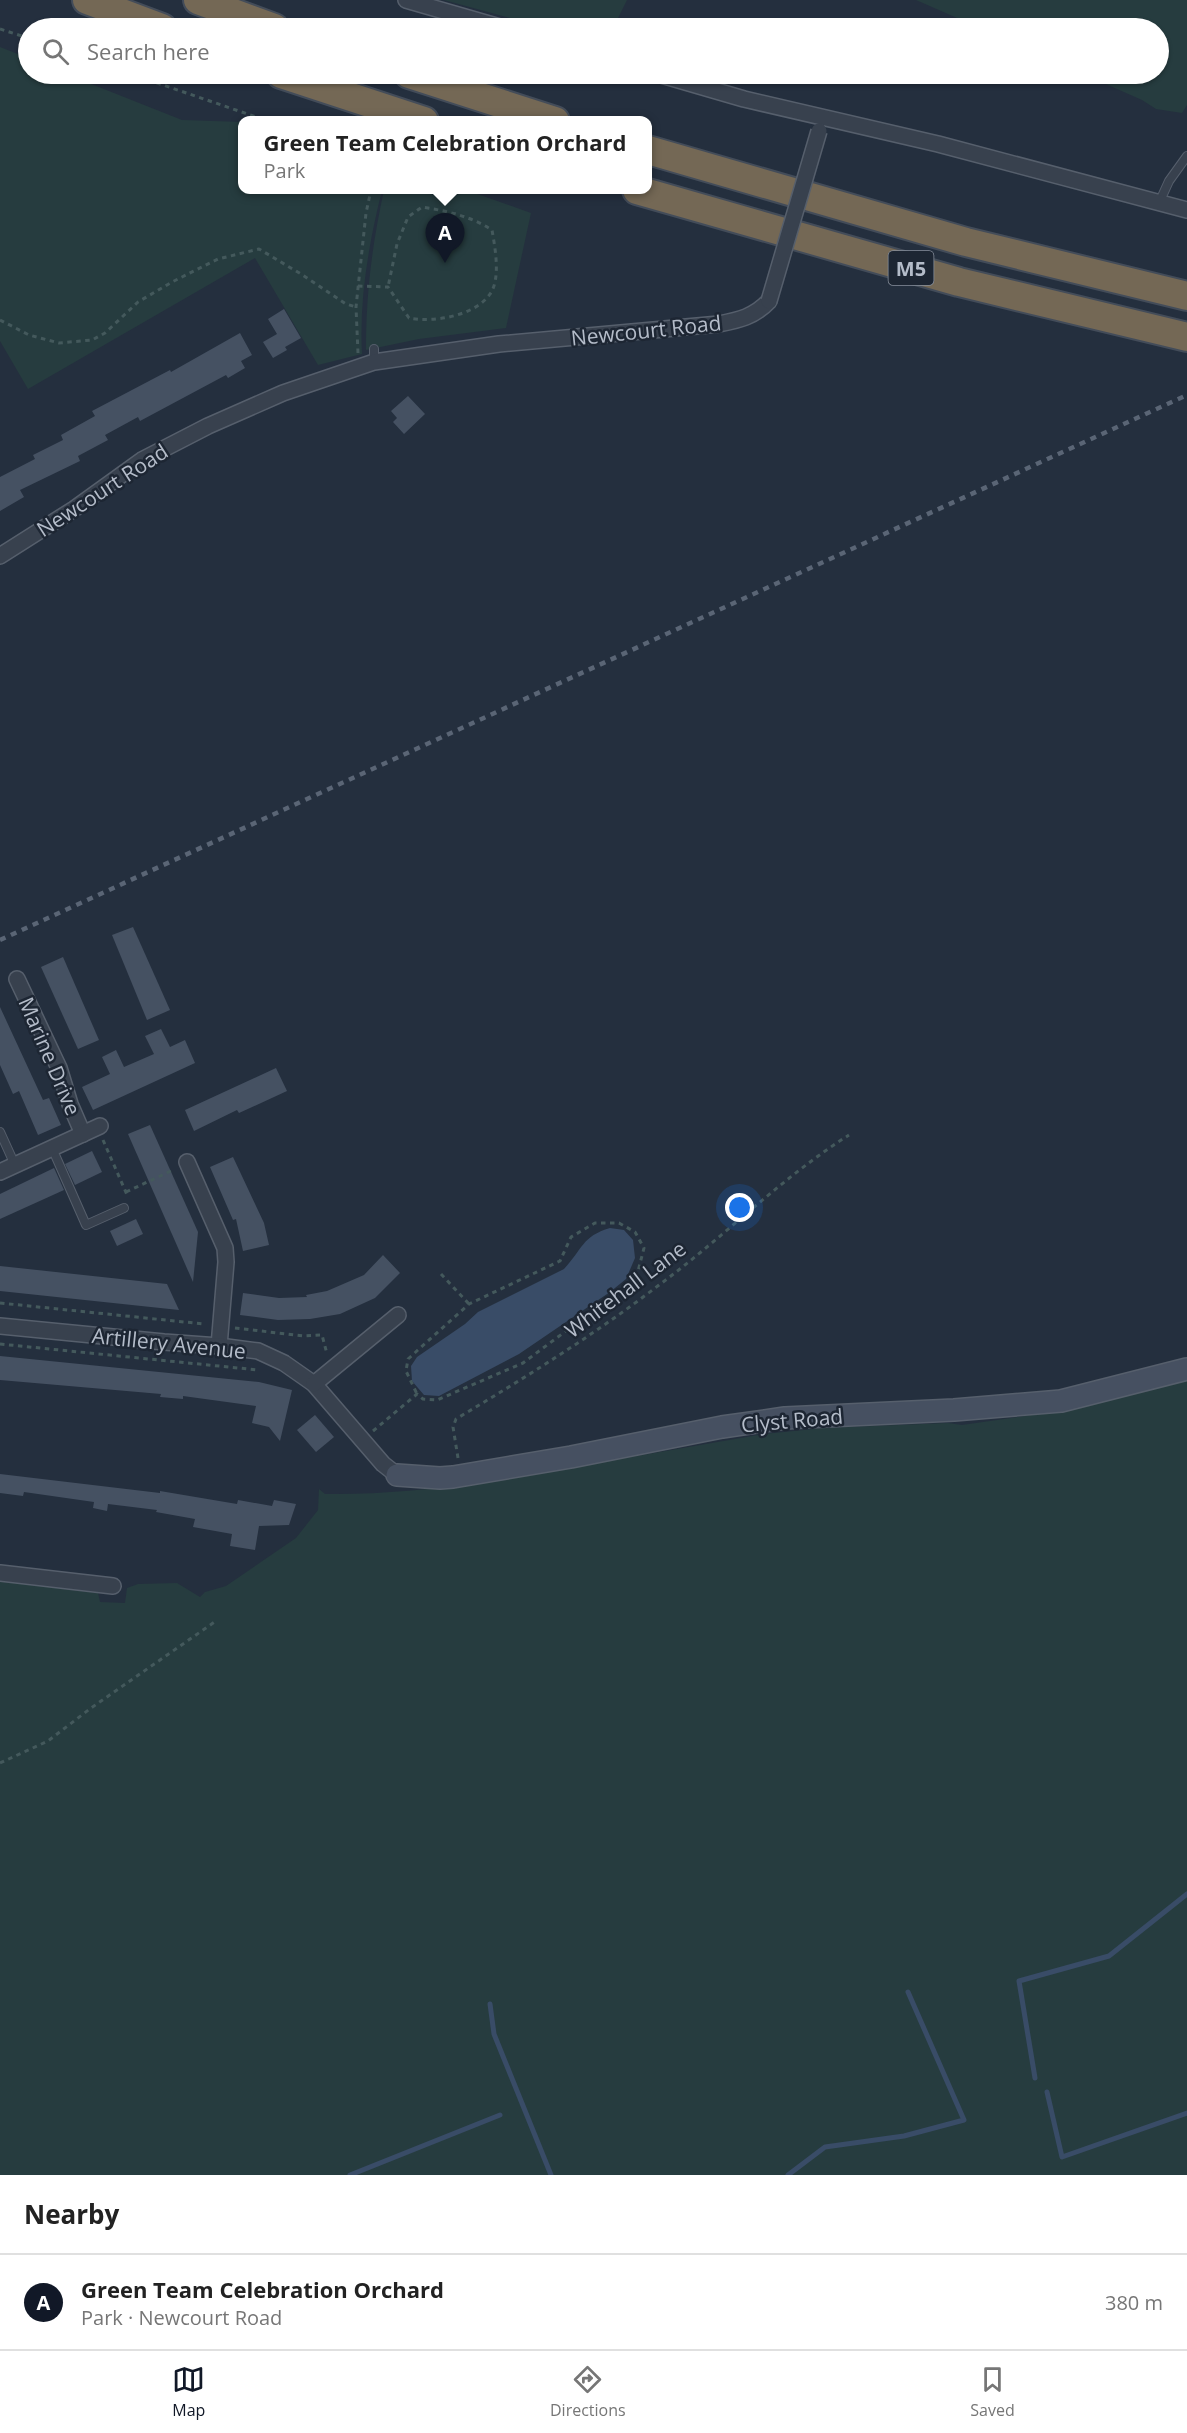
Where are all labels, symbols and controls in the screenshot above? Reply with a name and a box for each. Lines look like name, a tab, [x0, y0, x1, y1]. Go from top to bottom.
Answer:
search box	[18, 18, 1169, 84]
icon: search	[39, 35, 72, 68]
text: Search here	[87, 36, 210, 66]
popup	[238, 116, 652, 194]
text: Green Team Celebration Orchard	[264, 127, 626, 157]
text: Park	[264, 157, 305, 184]
pin: A	[426, 214, 464, 263]
road number: M5	[888, 251, 934, 285]
street label: Newcourt Road	[569, 308, 723, 352]
street label: Newcourt Road	[31, 437, 173, 543]
street label: Marine Drive	[12, 993, 88, 1119]
your location	[725, 1193, 754, 1222]
street label: Whitehall Lane	[559, 1234, 691, 1344]
street label: Artillery Avenue	[91, 1321, 247, 1365]
street label: Clyst Road	[740, 1402, 844, 1438]
text: Nearby	[24, 2196, 119, 2232]
text: Green Team Celebration Orchard	[81, 2274, 444, 2304]
text: A	[37, 2289, 50, 2316]
text: 380 m	[1105, 2289, 1163, 2316]
text: Park · Newcourt Road	[81, 2304, 282, 2331]
tab: Map	[172, 2363, 205, 2421]
tab: Directions	[550, 2363, 626, 2421]
tab: Saved	[970, 2363, 1015, 2421]

